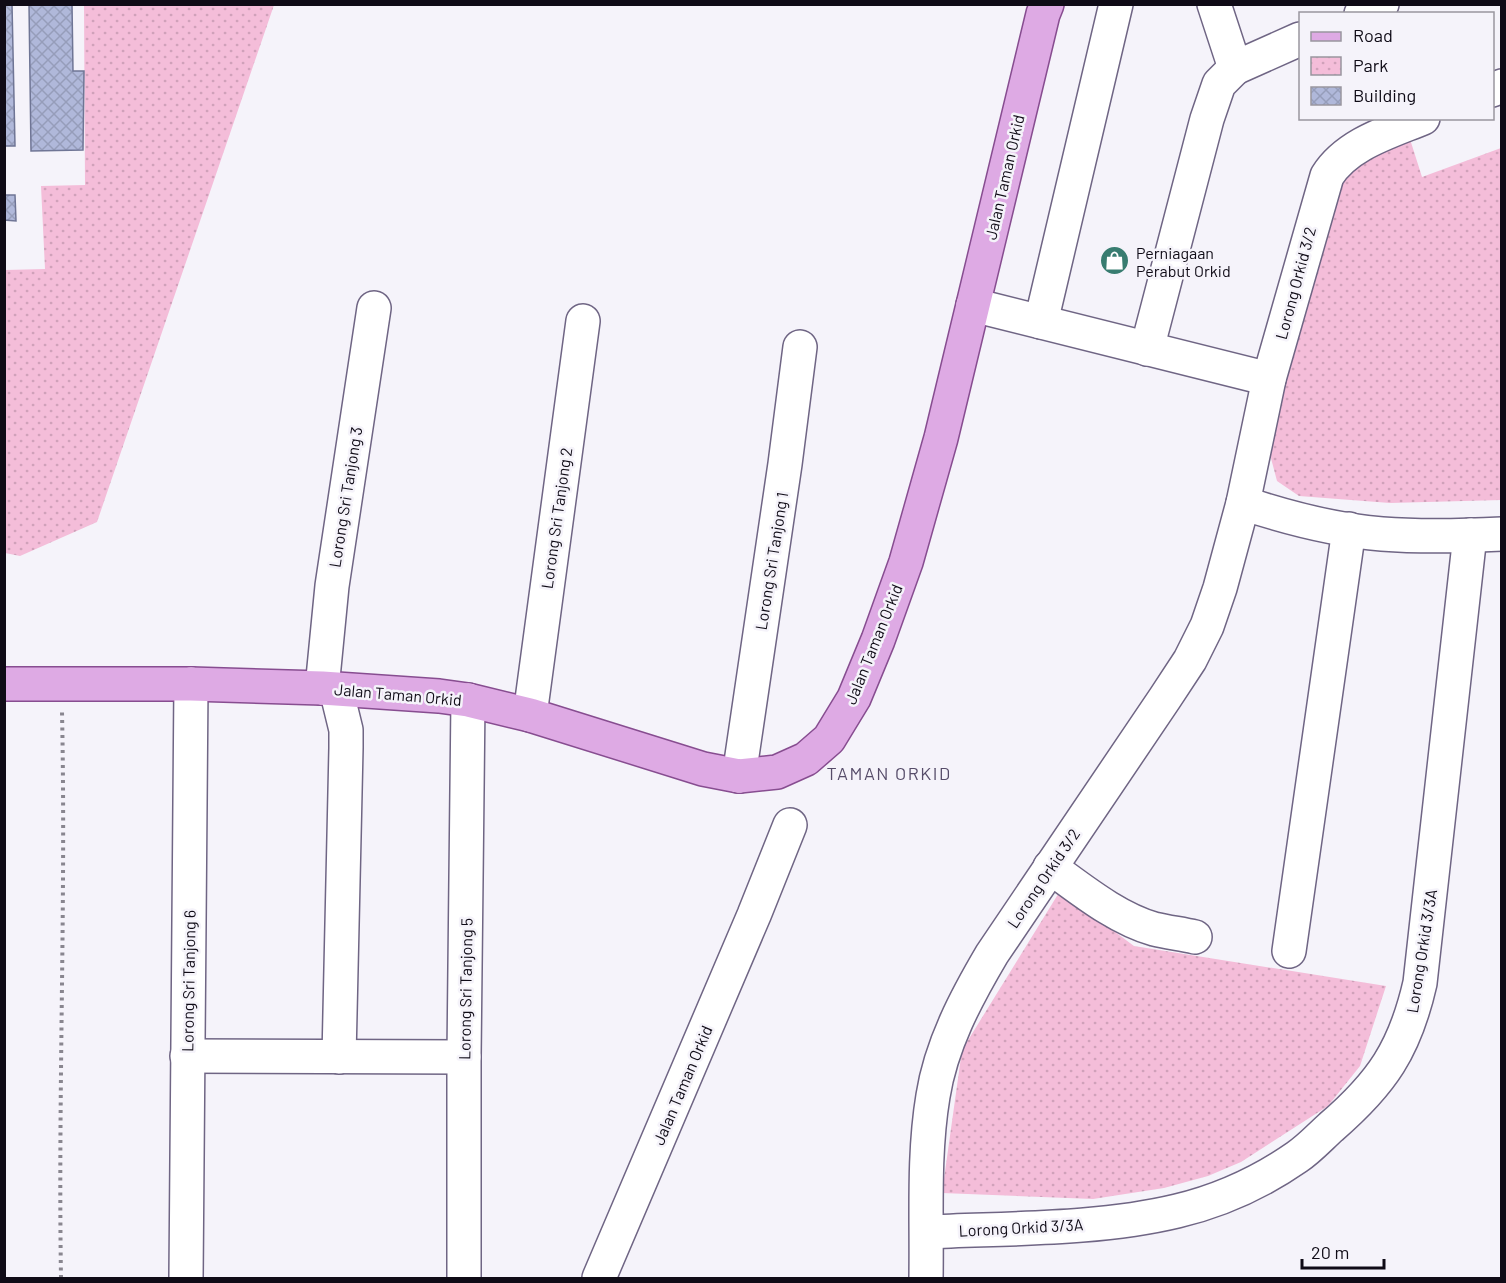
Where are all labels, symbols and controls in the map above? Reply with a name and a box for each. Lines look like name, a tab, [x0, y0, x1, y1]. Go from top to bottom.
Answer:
legend	[1299, 12, 1494, 120]
text: Road	[1353, 24, 1393, 46]
text: Park	[1353, 54, 1388, 76]
text: Building	[1353, 84, 1416, 106]
street label: Jalan Taman Orkid	[980, 113, 1028, 241]
street label: Lorong Orkid 3/2	[1271, 225, 1319, 341]
place label: Perniagaan Perabut Orkid	[1136, 243, 1231, 280]
shop icon: Perniagaan Perabut Orkid	[1099, 245, 1131, 277]
street label: Lorong Sri Tanjong 3	[325, 425, 365, 569]
street label: Lorong Sri Tanjong 2	[537, 446, 575, 590]
street label: Lorong Sri Tanjong 1	[751, 491, 791, 631]
street label: Jalan Taman Orkid	[840, 581, 906, 707]
street label: Jalan Taman Orkid	[333, 679, 463, 709]
district label: TAMAN ORKID	[826, 762, 952, 784]
street label: Lorong Orkid 3/2	[1003, 825, 1083, 931]
street label: Lorong Orkid 3/3A	[1402, 887, 1440, 1014]
street label: Lorong Sri Tanjong 6	[177, 910, 199, 1052]
street label: Lorong Sri Tanjong 5	[454, 918, 476, 1060]
street label: Jalan Taman Orkid	[648, 1022, 716, 1148]
street label: Lorong Orkid 3/3A	[958, 1214, 1084, 1240]
scale bar	[1302, 1232, 1384, 1270]
text: 20 m	[1311, 1241, 1349, 1263]

